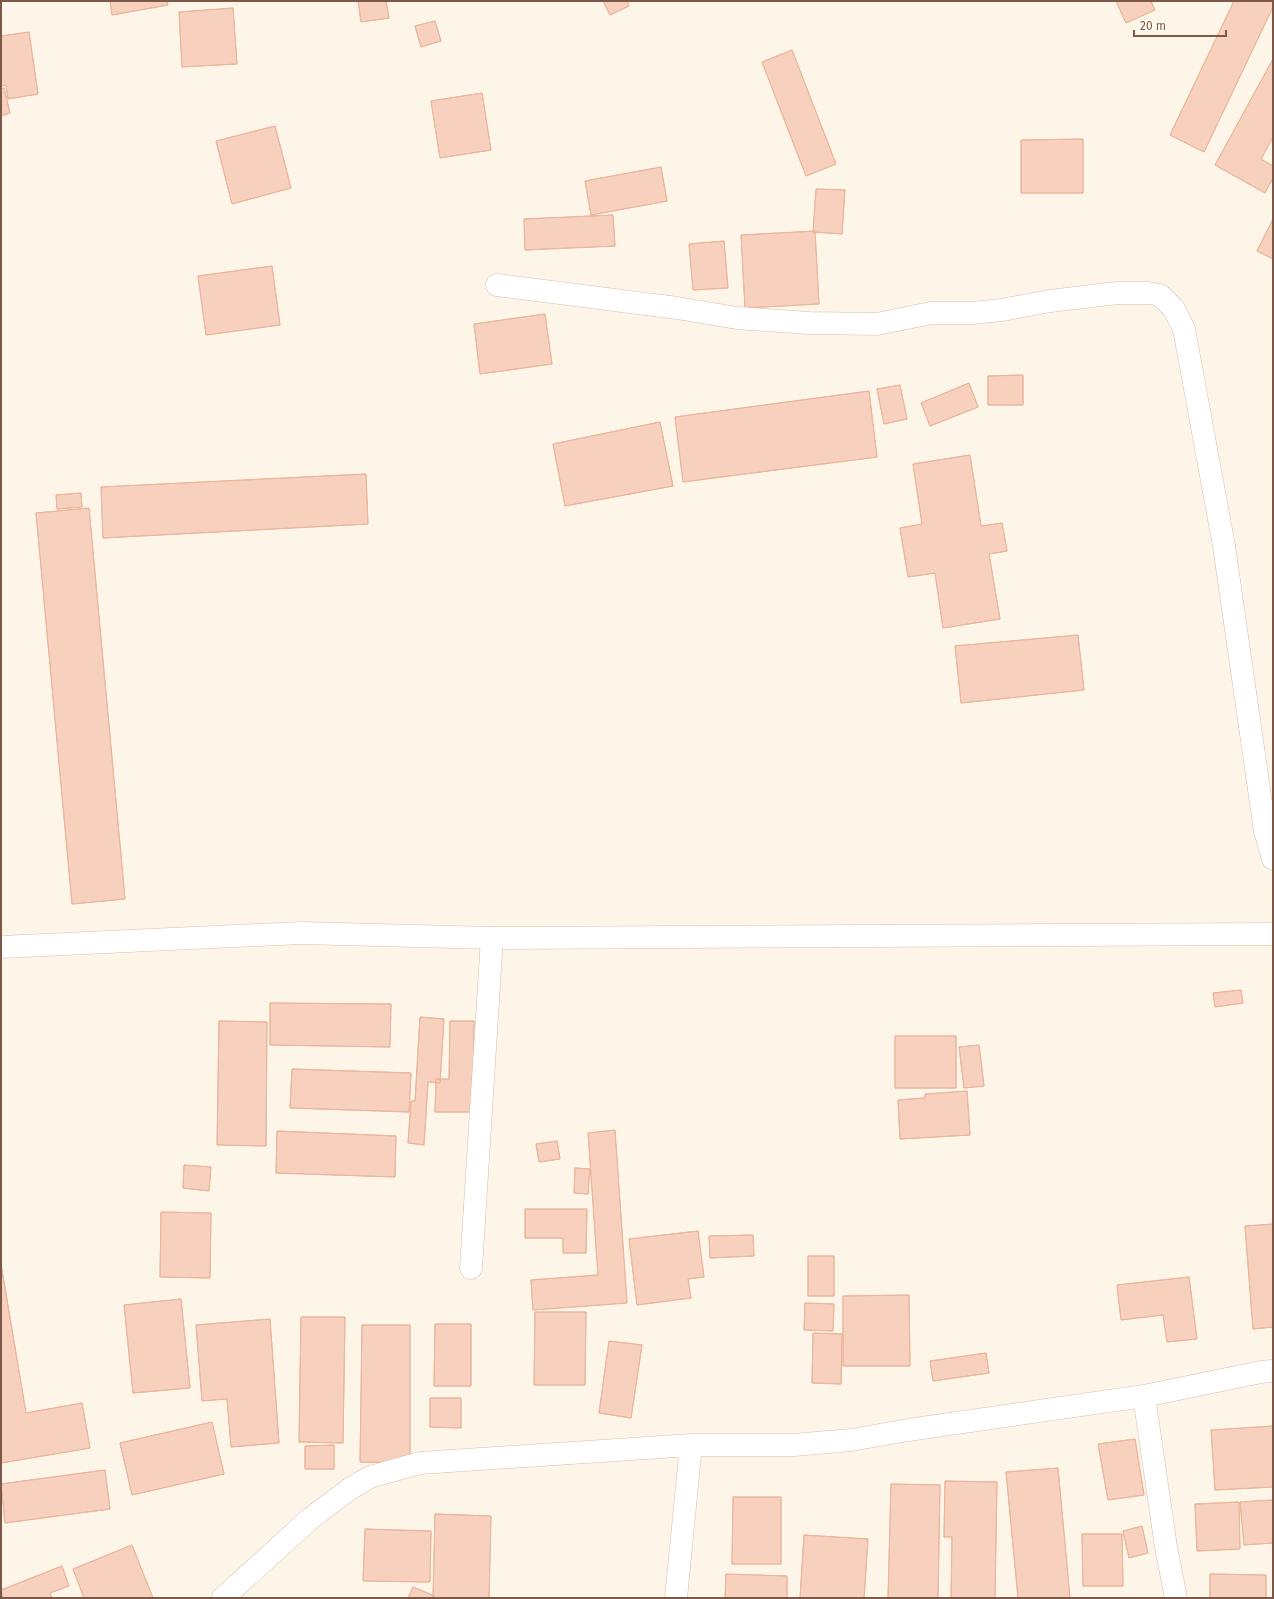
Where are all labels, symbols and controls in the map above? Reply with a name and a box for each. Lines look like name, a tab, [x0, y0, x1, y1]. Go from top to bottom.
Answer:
scale bar	[1134, 12, 1226, 38]
text: 20 m	[1140, 19, 1166, 33]

